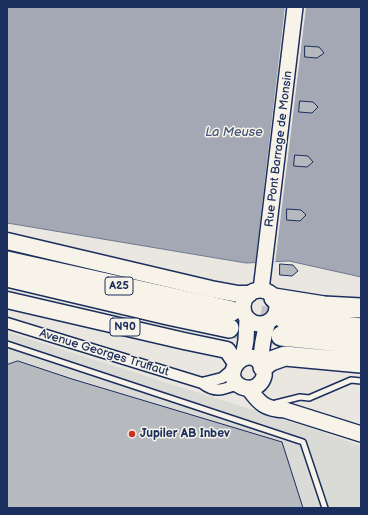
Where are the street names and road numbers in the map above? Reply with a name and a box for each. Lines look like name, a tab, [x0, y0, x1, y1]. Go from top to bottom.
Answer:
street label: Rue Pont Barrage de Monsin	[262, 70, 296, 228]
road number: A25	[105, 277, 133, 295]
road number: N90	[110, 318, 140, 336]
street label: Avenue Georges Truffaut	[38, 326, 170, 380]

